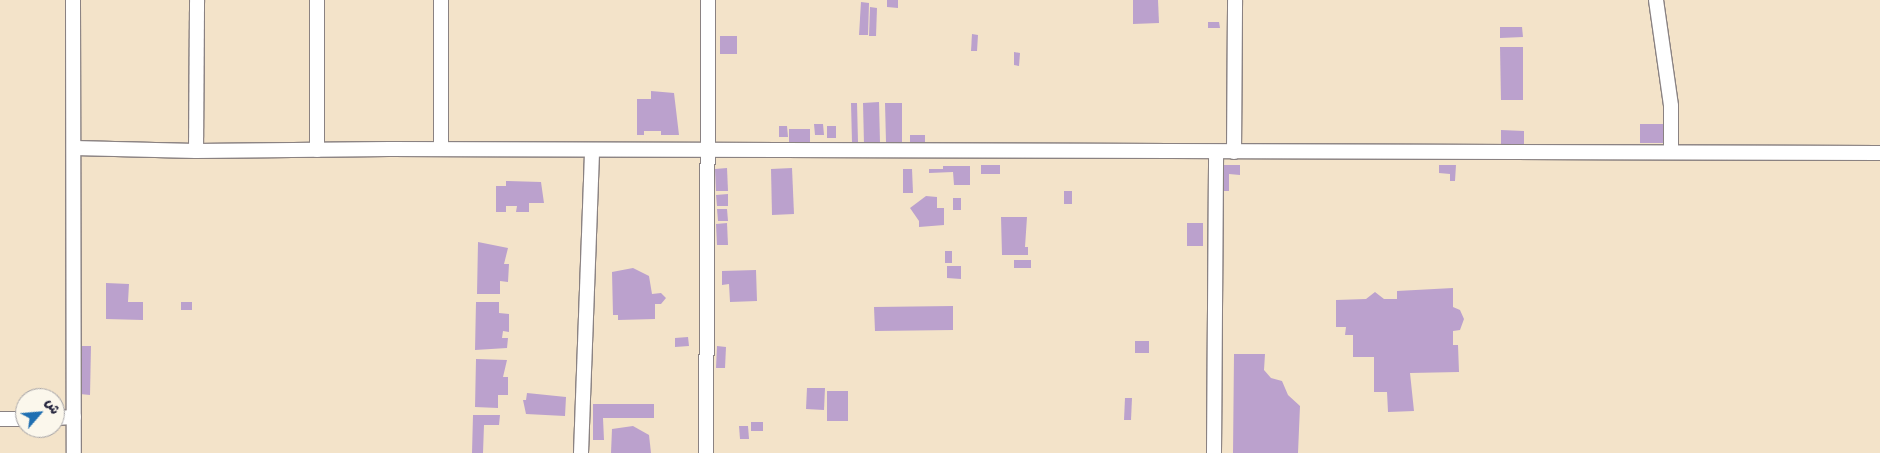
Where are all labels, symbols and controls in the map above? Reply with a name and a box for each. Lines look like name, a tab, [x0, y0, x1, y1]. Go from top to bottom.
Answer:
north arrow	[15, 388, 65, 438]
text: ش	[42, 396, 64, 417]

